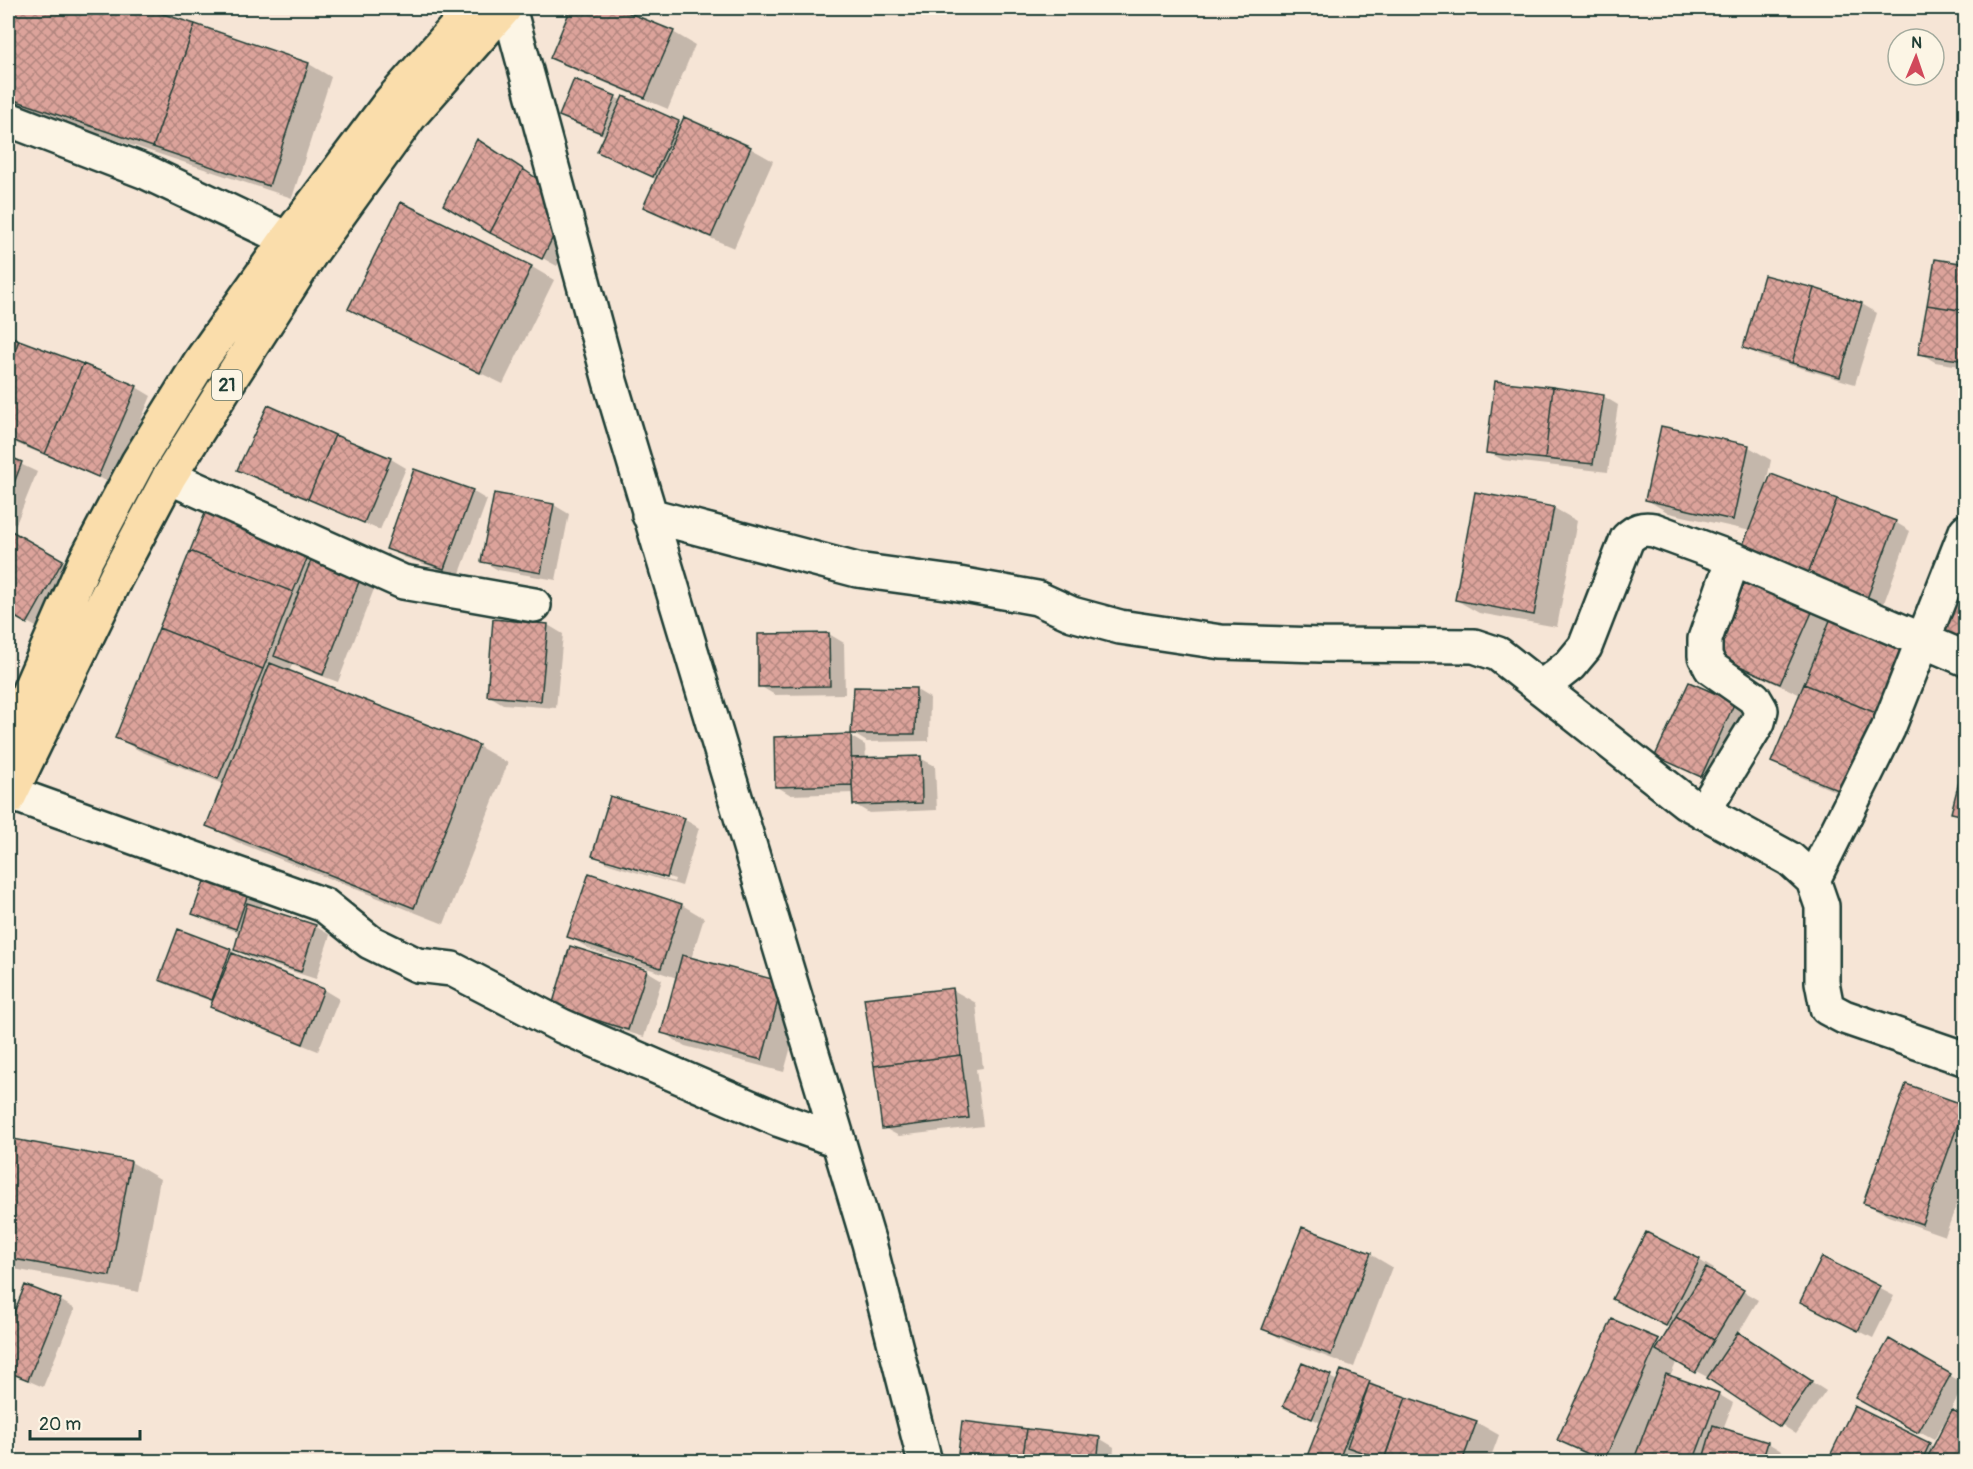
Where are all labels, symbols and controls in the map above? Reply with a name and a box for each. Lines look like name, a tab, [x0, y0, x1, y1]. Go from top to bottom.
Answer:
north arrow	[1886, 27, 1946, 87]
text: N	[1911, 33, 1922, 53]
road number: 21	[212, 370, 242, 400]
scale bar	[30, 1403, 140, 1441]
text: 20 m	[39, 1413, 81, 1436]

